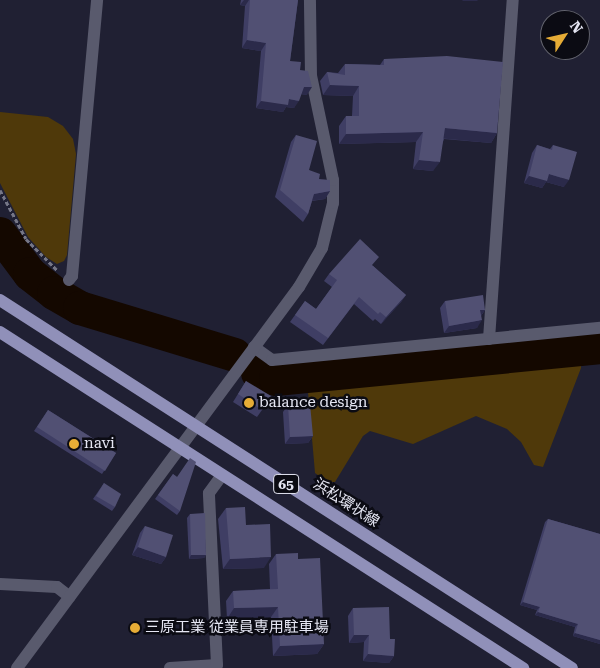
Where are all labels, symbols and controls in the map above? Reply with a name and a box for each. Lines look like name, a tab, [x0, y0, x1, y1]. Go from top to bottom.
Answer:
north arrow	[540, 10, 590, 60]
text: N	[567, 18, 586, 36]
place label: balance design	[259, 394, 367, 412]
marker: balance design	[243, 397, 255, 409]
place label: navi	[84, 435, 115, 453]
marker: navi	[68, 438, 80, 450]
road number: 65	[272, 472, 300, 496]
street label: 浜松環状線	[310, 475, 382, 531]
place label: 三原工業 従業員専用駐車場	[145, 619, 329, 637]
marker: 三原工業 従業員専用駐車場	[129, 622, 141, 634]

